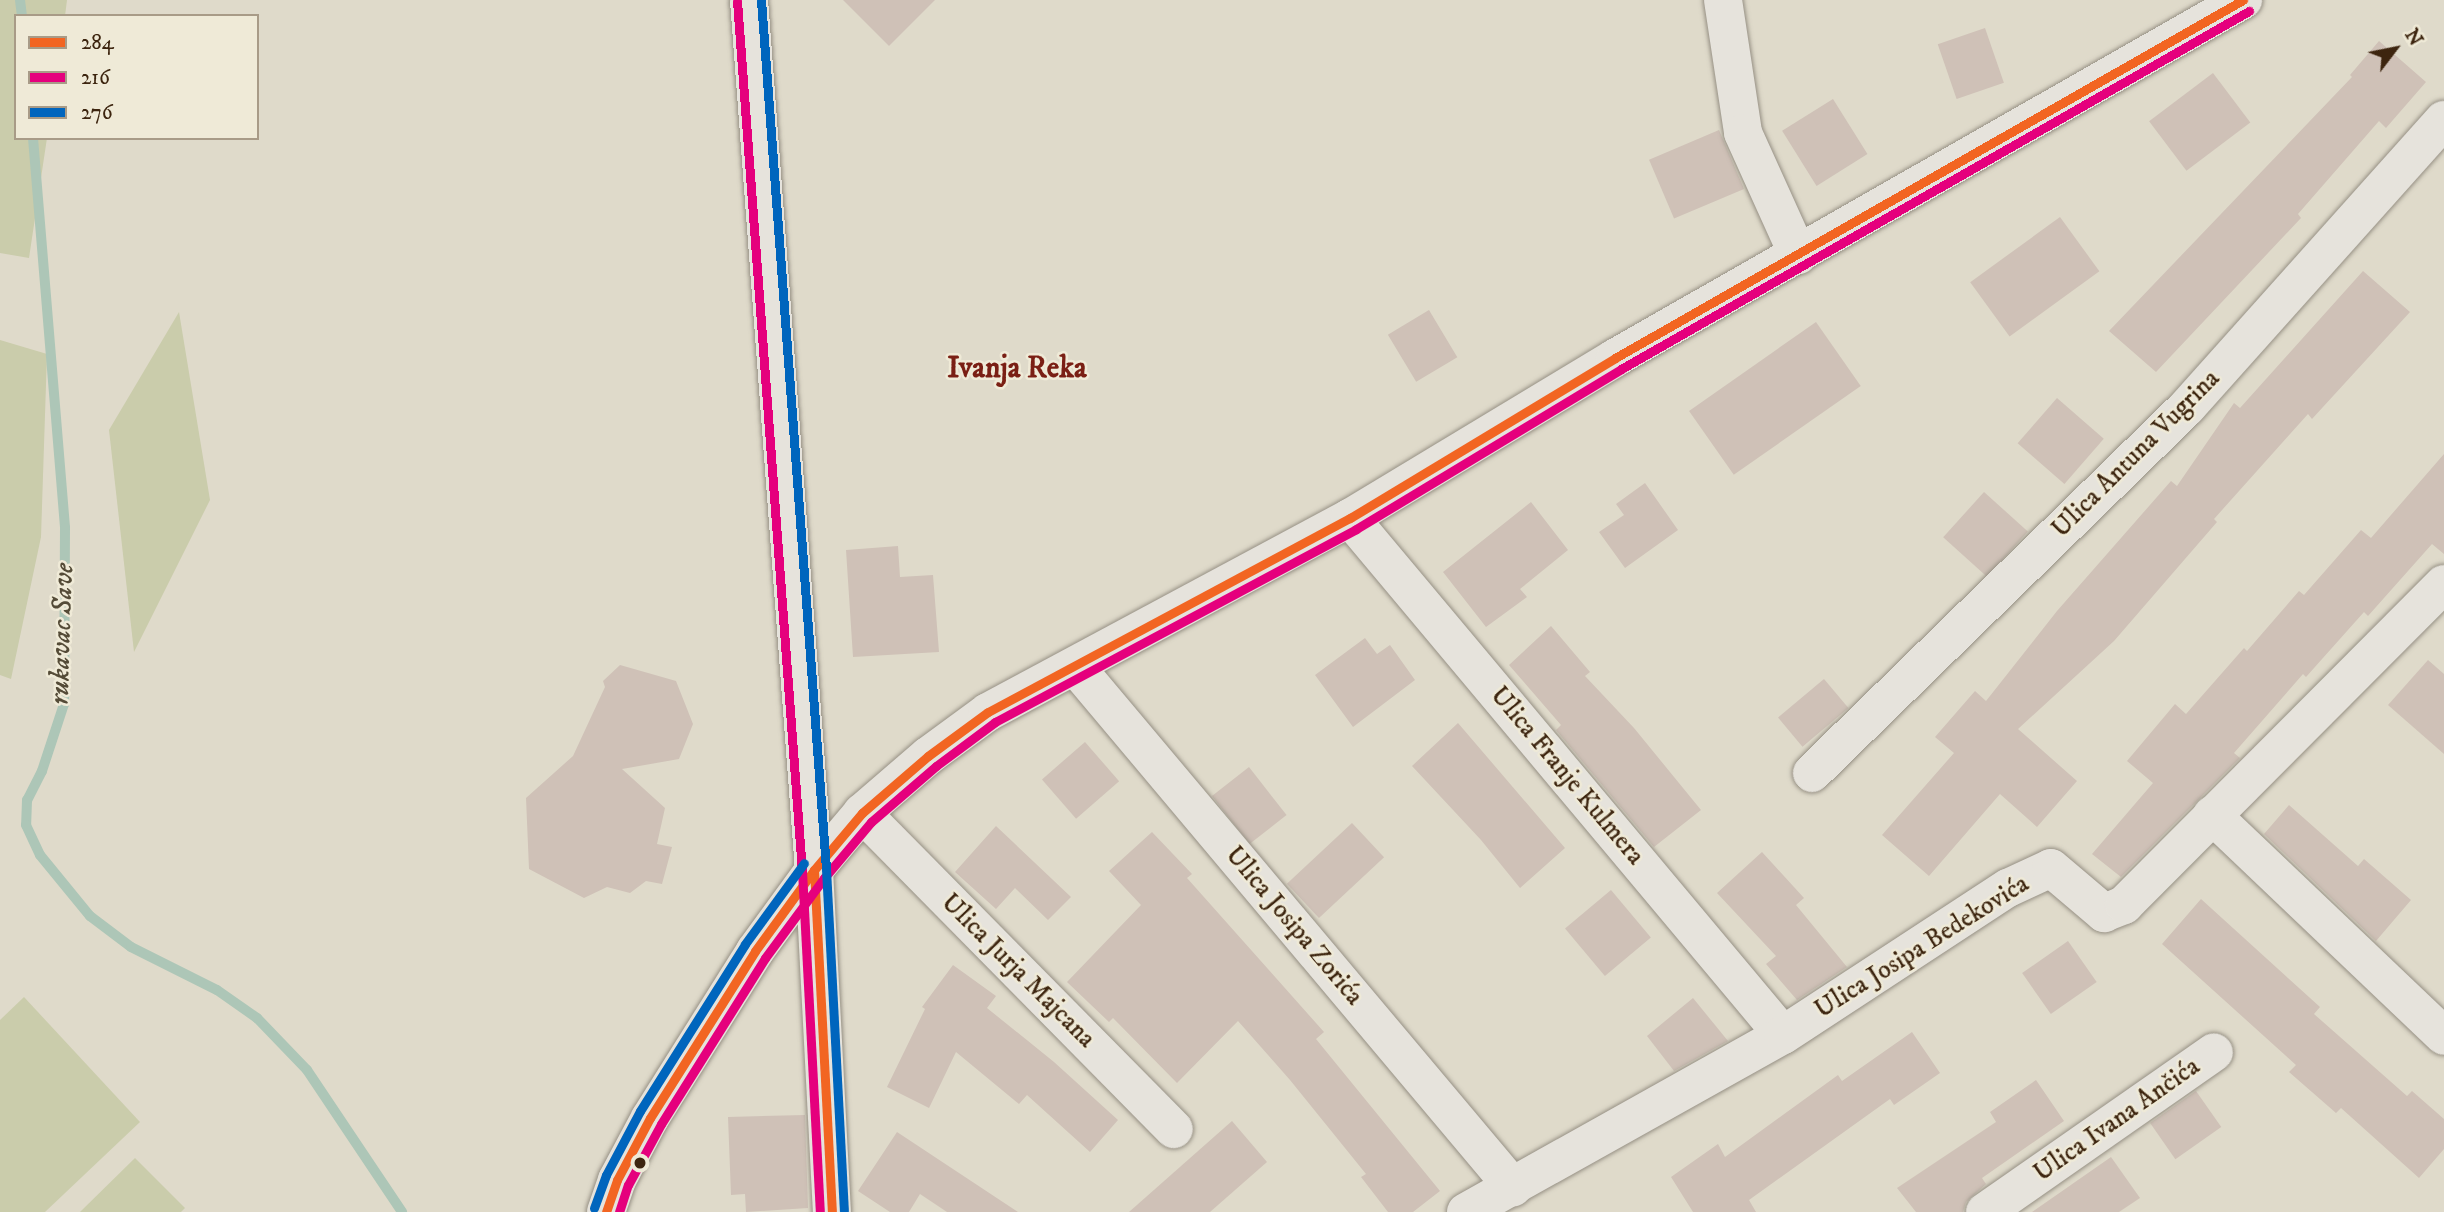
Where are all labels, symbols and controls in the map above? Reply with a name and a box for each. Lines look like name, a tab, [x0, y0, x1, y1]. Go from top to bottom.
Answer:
legend	[14, 14, 259, 140]
north arrow	[2360, 14, 2430, 84]
text: N	[2399, 25, 2427, 50]
text: 284	[81, 30, 114, 56]
text: 216	[81, 65, 110, 91]
text: 276	[81, 100, 113, 126]
district label: Ivanja Reka	[947, 351, 1087, 387]
street label: Ulica Antuna Vugrina	[2045, 363, 2227, 545]
water label: rukavac Save	[43, 563, 81, 705]
street label: Ulica Franje Kulmera	[1483, 680, 1651, 872]
street label: Ulica Josipa Zorića	[1218, 840, 1370, 1012]
street label: Ulica Josipa Bedekovića	[1809, 868, 2035, 1026]
street label: Ulica Jurja Majcana	[934, 887, 1102, 1055]
street label: Ulica Ivana Ančića	[2028, 1051, 2206, 1189]
unlabelled marker	[633, 1156, 647, 1170]

